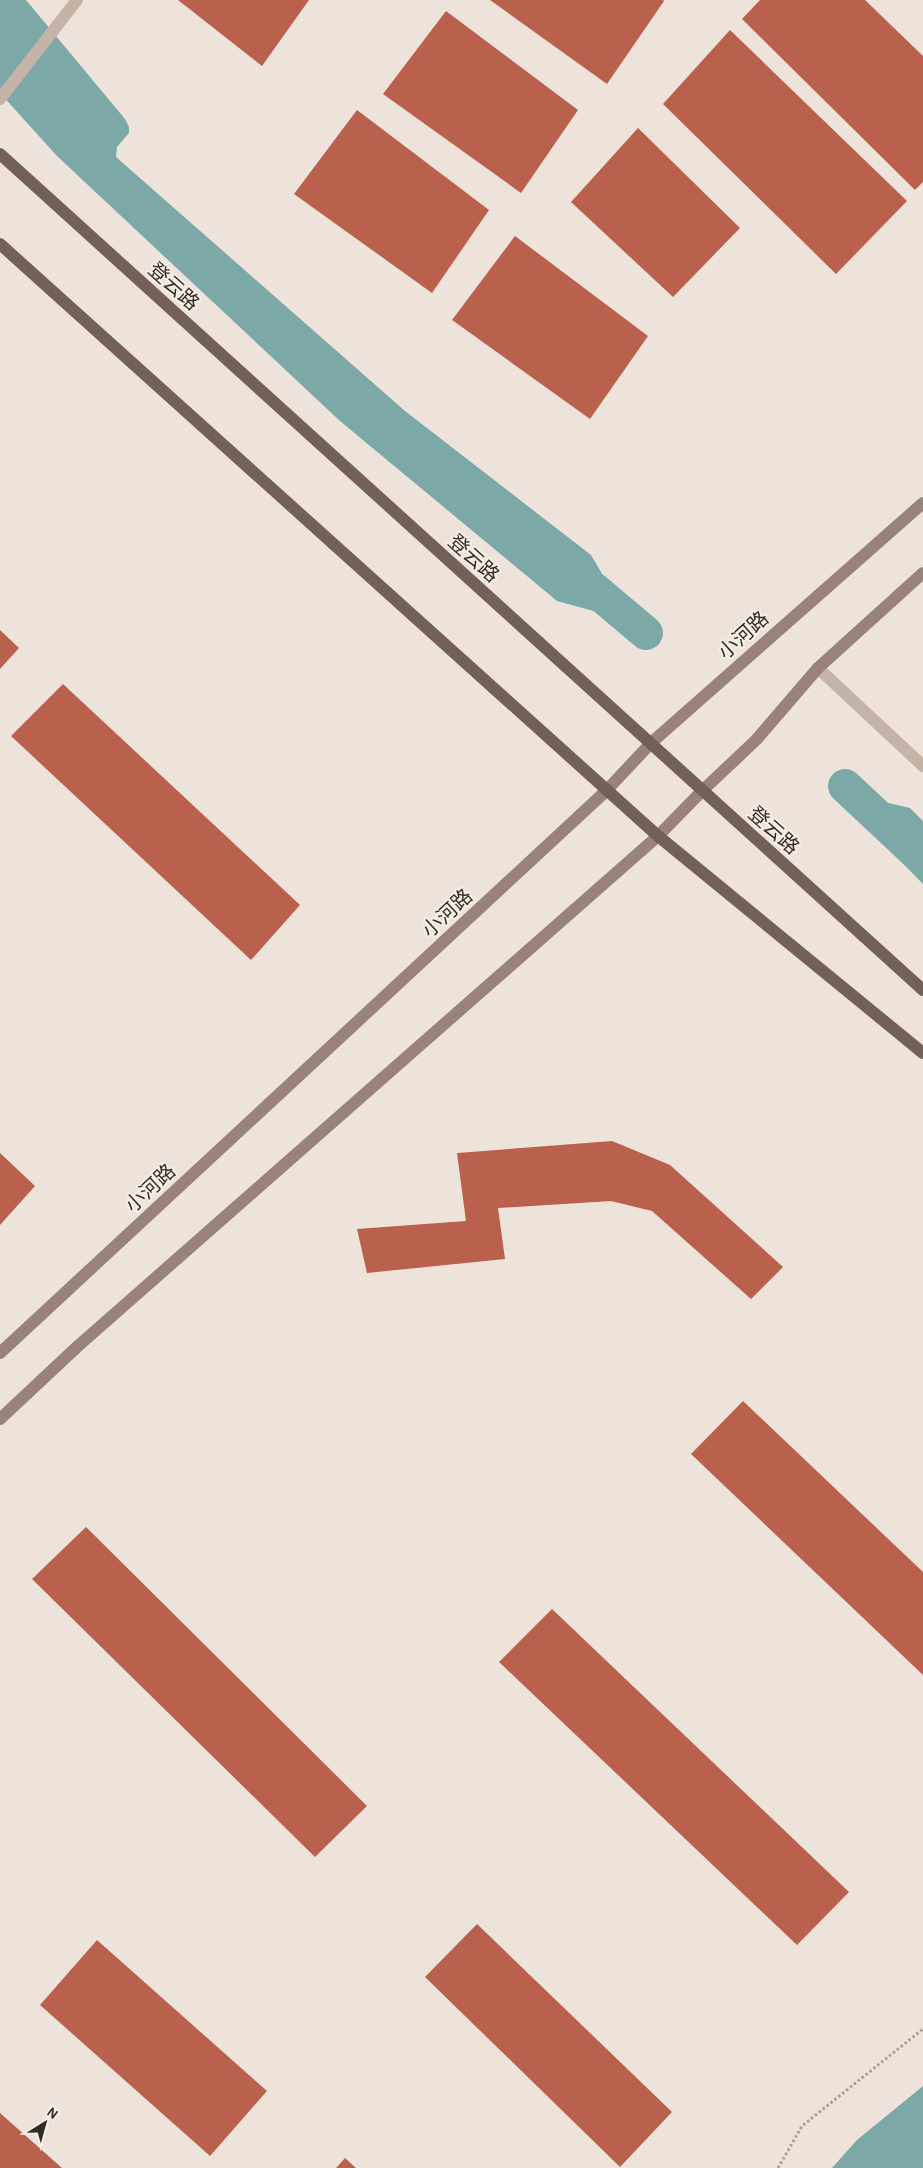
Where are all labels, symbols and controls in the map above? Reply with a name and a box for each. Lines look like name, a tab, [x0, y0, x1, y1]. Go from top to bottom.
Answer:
street label: 登云路	[144, 258, 203, 314]
street label: 登云路	[444, 530, 503, 586]
street label: 小河路	[714, 607, 773, 663]
street label: 登云路	[744, 802, 803, 858]
street label: 小河路	[418, 885, 476, 942]
street label: 小河路	[121, 1160, 179, 1217]
north arrow	[20, 2098, 70, 2148]
text: N	[44, 2105, 60, 2122]

